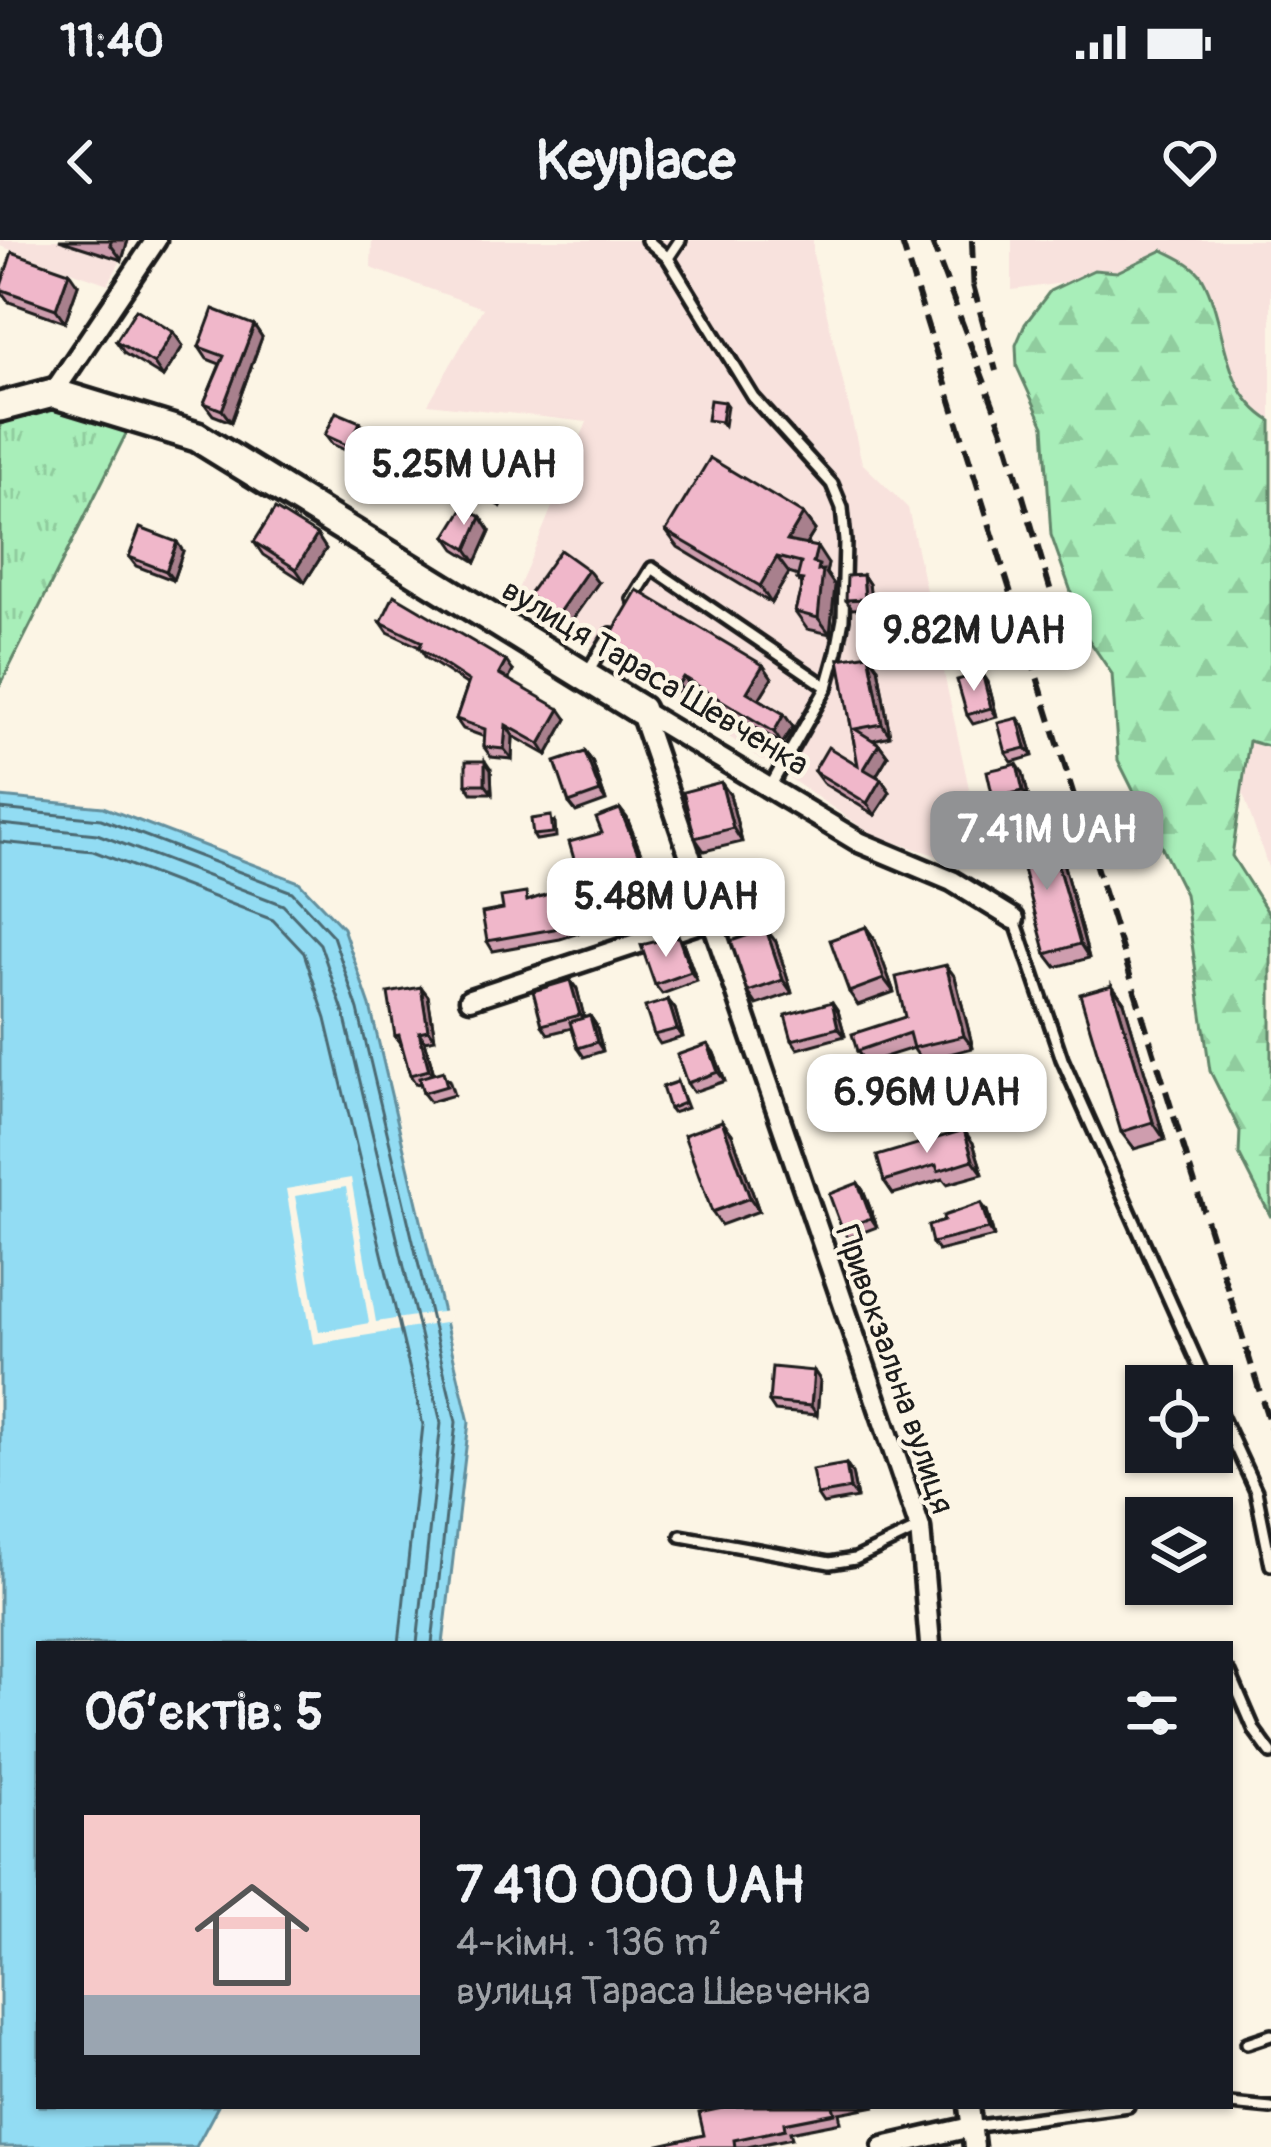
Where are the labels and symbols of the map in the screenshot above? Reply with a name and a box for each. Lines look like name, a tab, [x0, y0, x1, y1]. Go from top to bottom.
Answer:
pin: 5.25M UAH	[327, 426, 601, 528]
street label: вулиця Тараса Шевченка	[494, 569, 816, 785]
pin: 9.82M UAH	[837, 592, 1111, 694]
pin: 7.41M UAH	[910, 791, 1184, 893]
pin: 5.48M UAH	[529, 858, 803, 960]
pin: 6.96M UAH	[790, 1054, 1064, 1156]
street label: Привокзальна вулиця	[826, 1220, 963, 1519]

